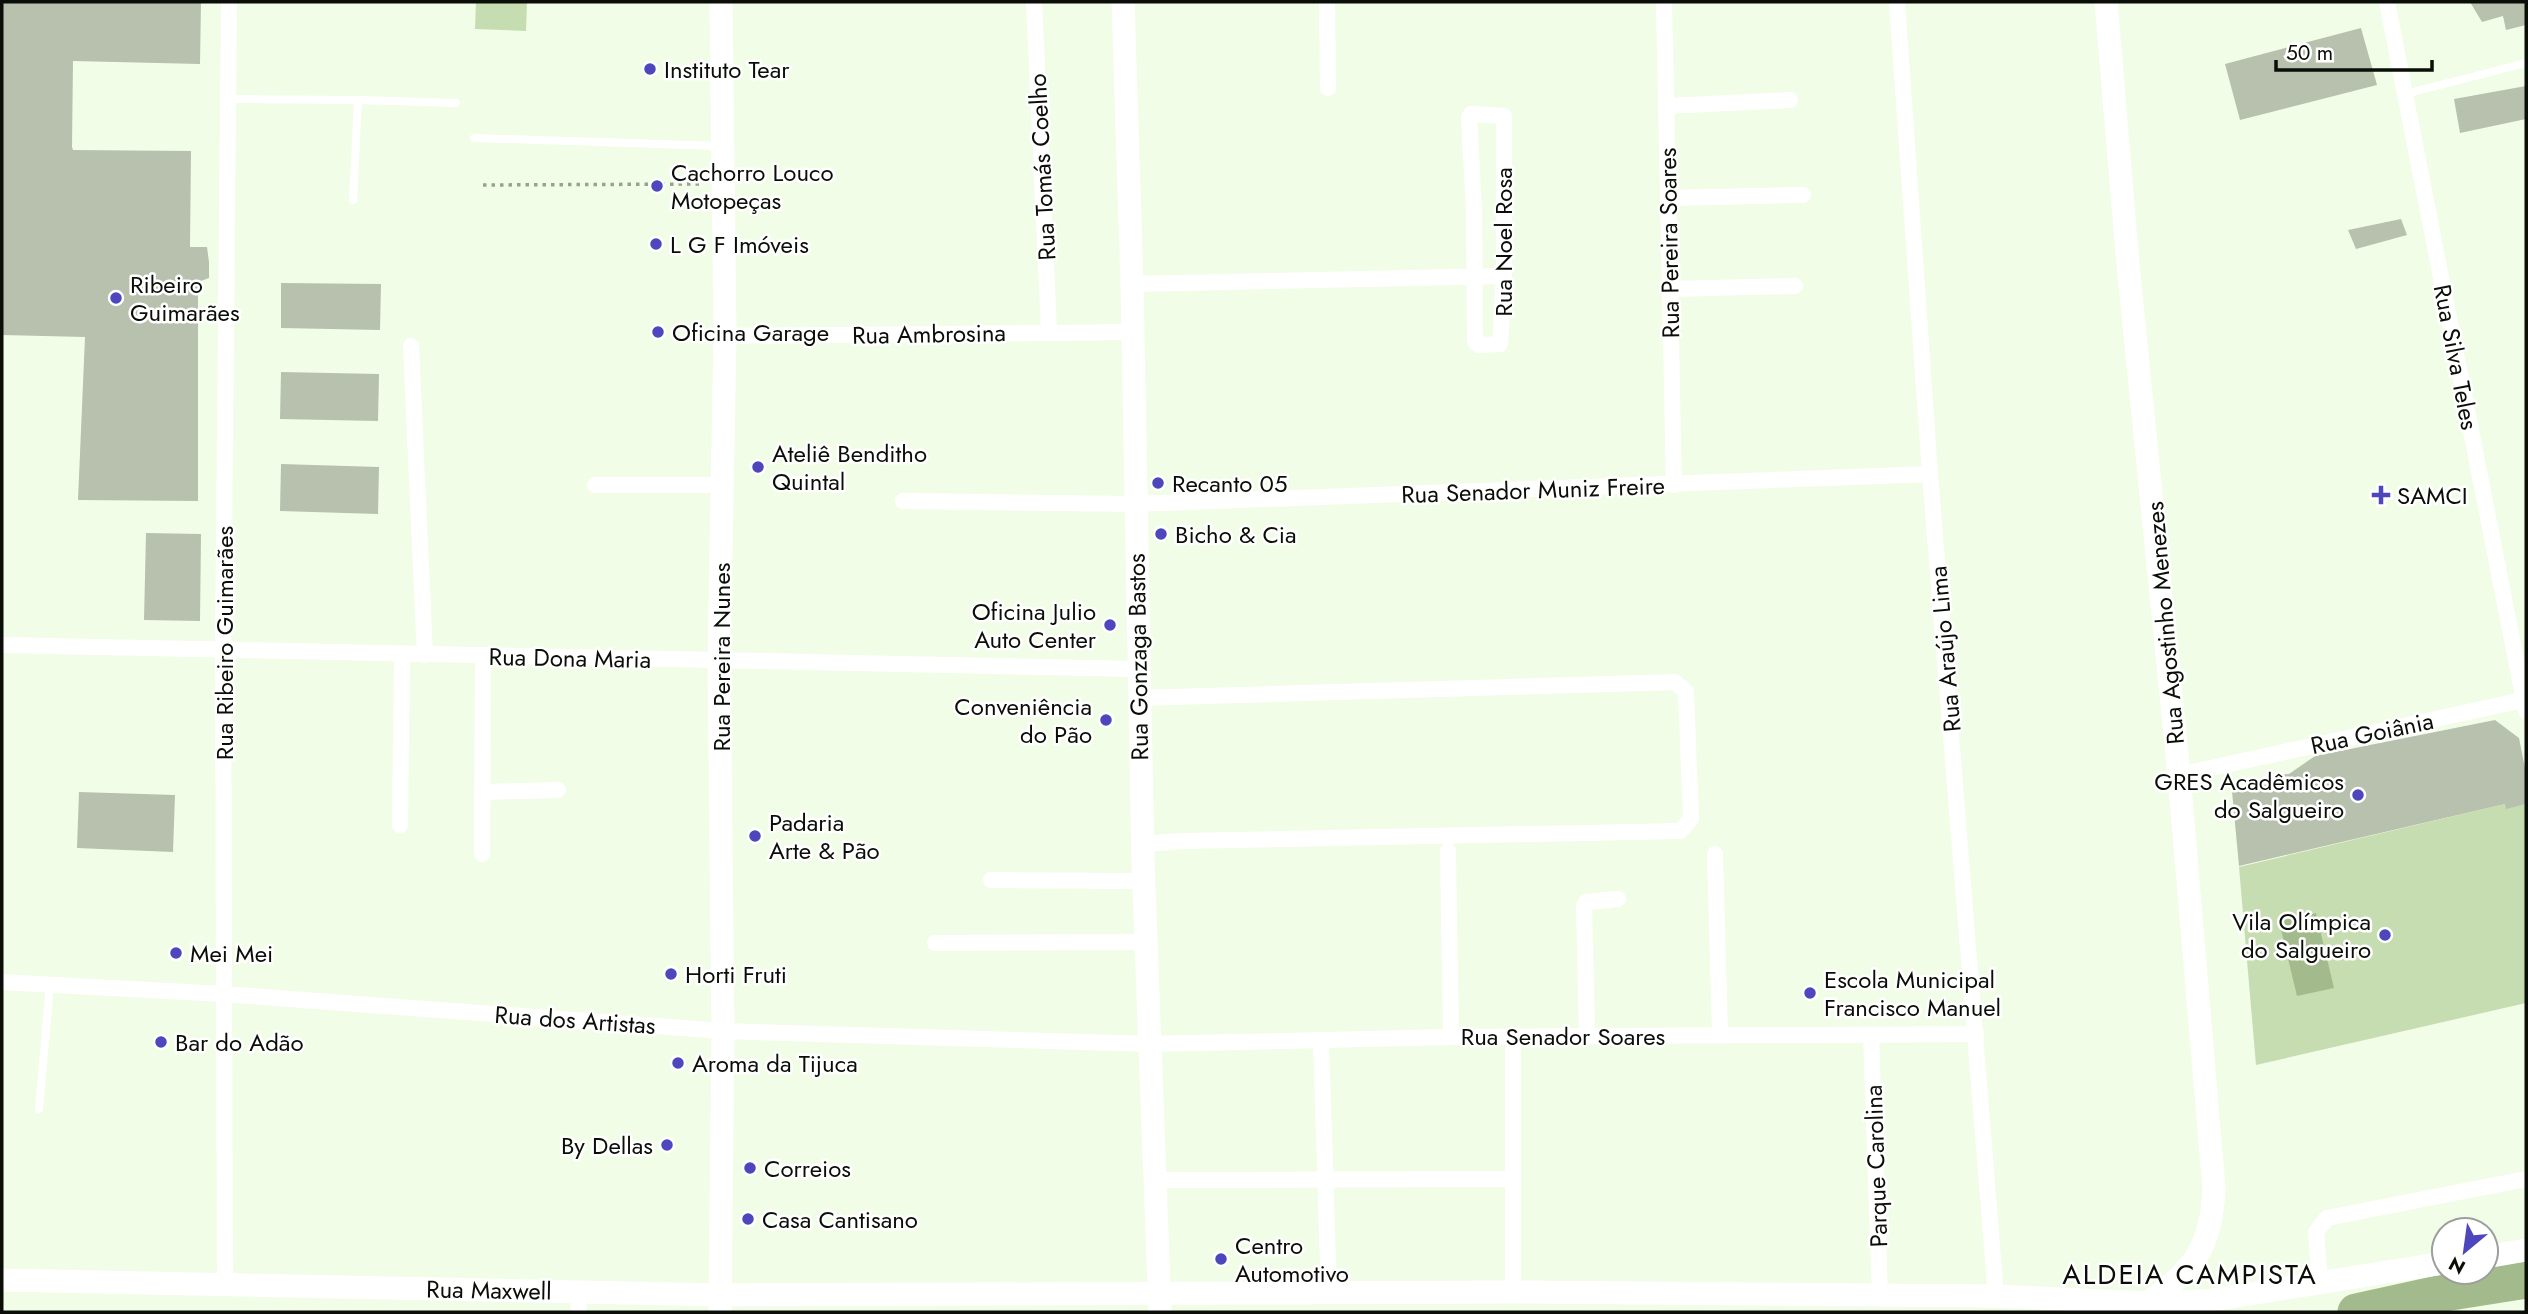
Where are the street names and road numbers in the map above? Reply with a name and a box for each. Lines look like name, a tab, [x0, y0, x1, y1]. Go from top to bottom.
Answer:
street label: Rua Tomás Coelho	[1020, 73, 1064, 261]
street label: Rua Pereira Soares	[1650, 147, 1688, 339]
street label: Rua Noel Rosa	[1486, 167, 1521, 317]
street label: Rua Silva Teles	[2425, 281, 2487, 433]
street label: Rua Ambrosina	[852, 315, 1006, 353]
street label: Rua Senador Muniz Freire	[1400, 468, 1666, 512]
street label: Rua Agostinho Menezes	[2137, 500, 2193, 746]
street label: Rua Ribeiro Guimarães	[207, 526, 242, 760]
street label: Rua Gonzaga Bastos	[1119, 553, 1157, 761]
street label: Rua Pereira Nunes	[704, 563, 739, 751]
street label: Rua Araújo Lima	[1920, 564, 1970, 734]
street label: Rua Dona Maria	[488, 639, 652, 677]
street label: Rua Goiânia	[2307, 703, 2437, 763]
street label: Rua dos Artistas	[493, 997, 657, 1043]
street label: Rua Senador Soares	[1461, 1019, 1665, 1054]
street label: Parque Carolina	[1856, 1084, 1896, 1248]
street label: Rua Maxwell	[426, 1271, 552, 1309]

